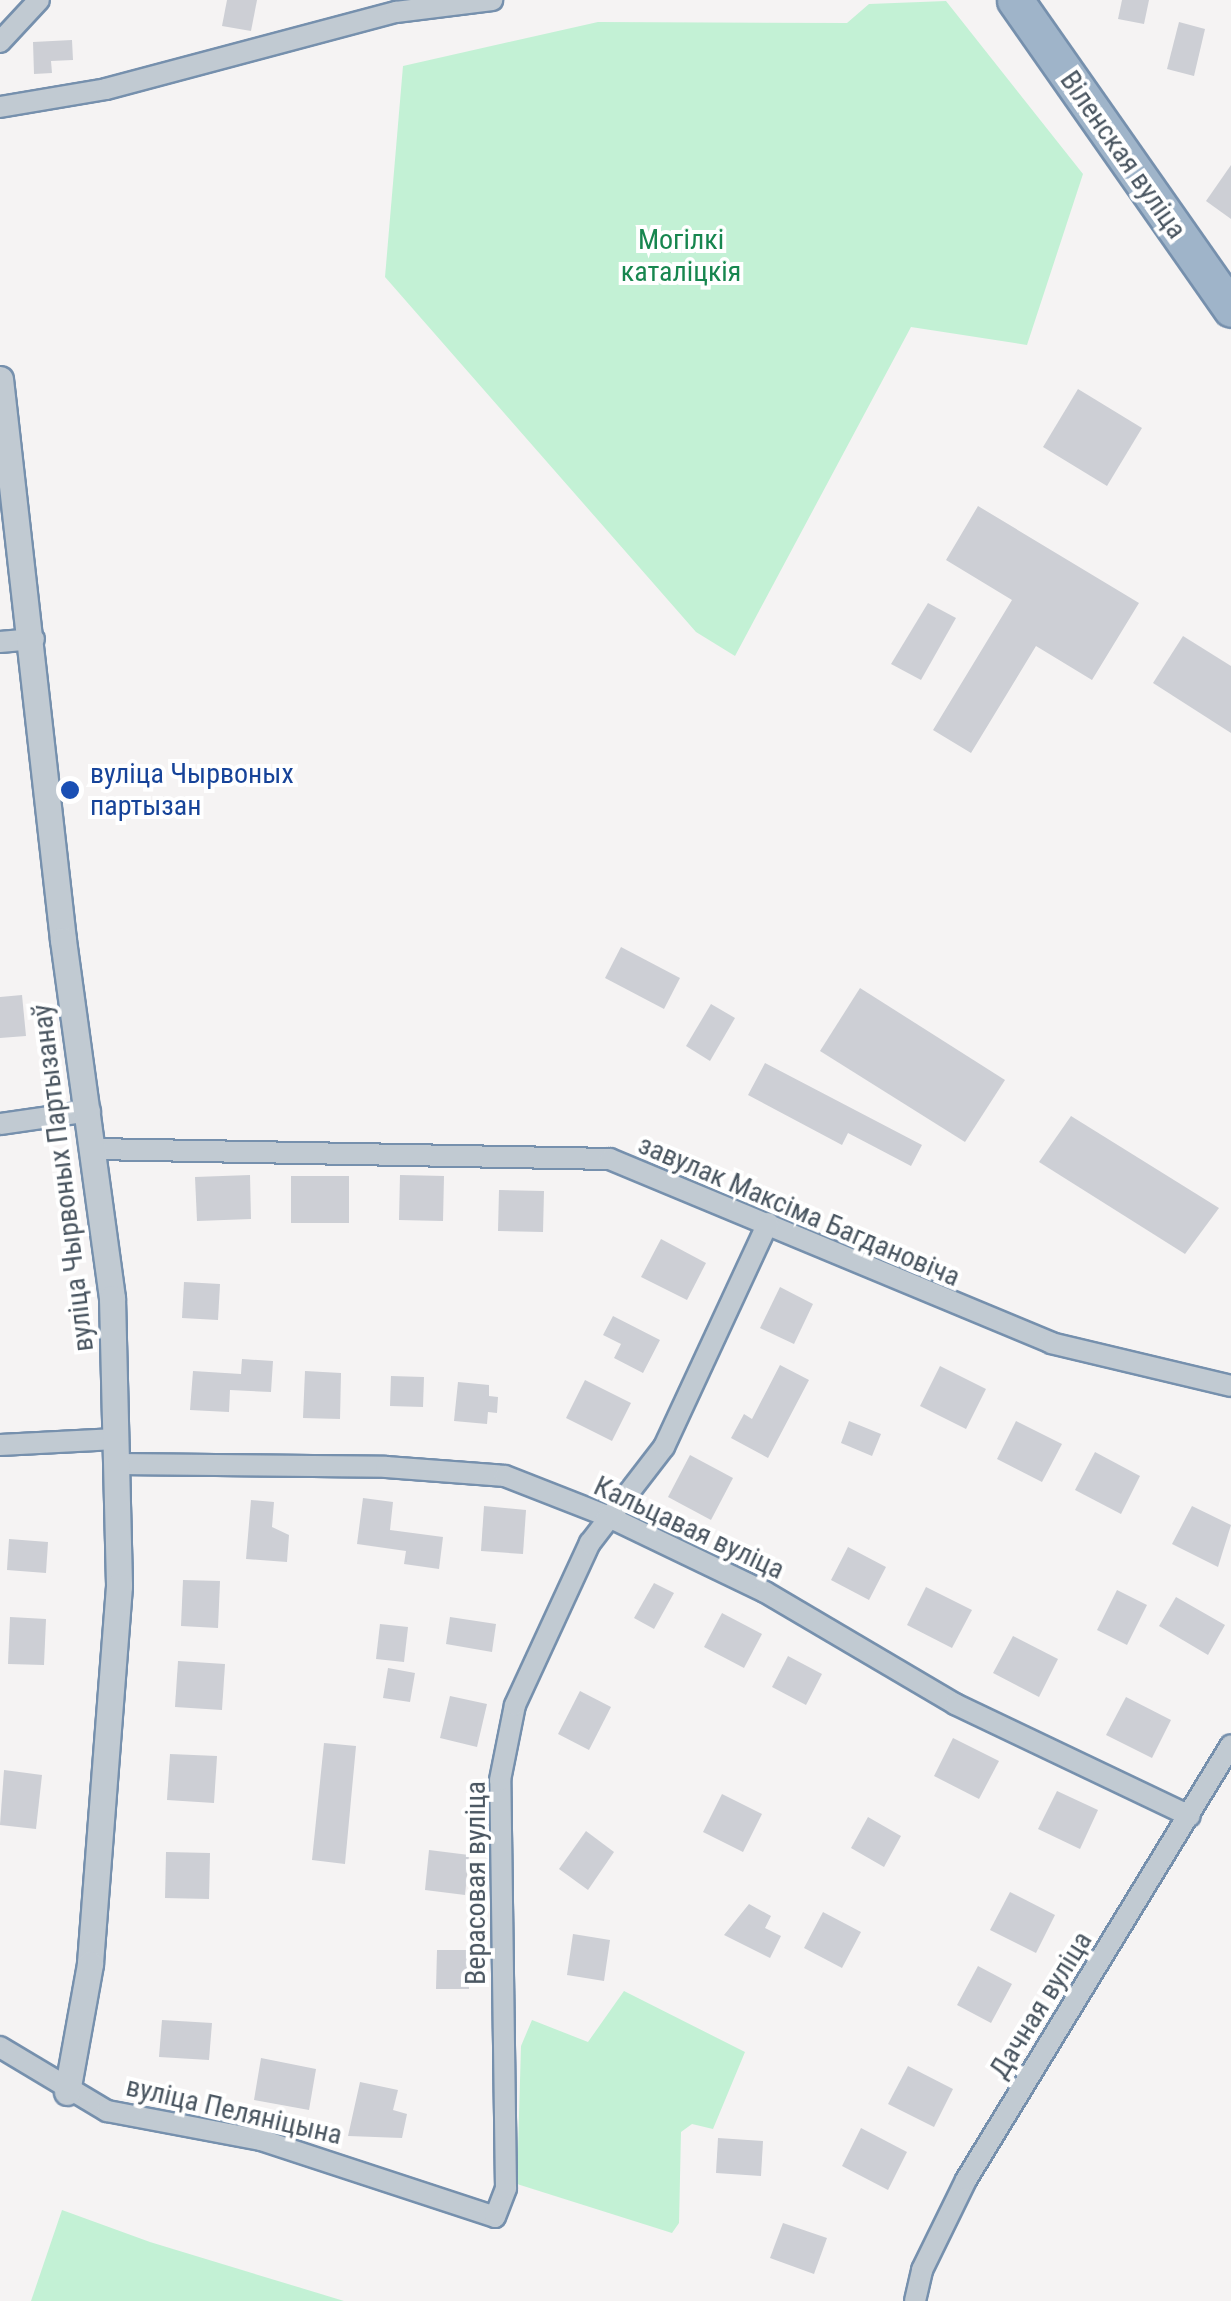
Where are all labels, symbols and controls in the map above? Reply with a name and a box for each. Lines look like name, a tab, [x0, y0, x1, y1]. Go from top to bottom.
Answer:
street label: Віленская вуліца	[1053, 65, 1193, 245]
park label: Могілкі каталіцкія	[621, 223, 741, 289]
place label: вуліца Чырвоных партызан	[90, 757, 294, 823]
marker: вуліца Чырвоных партызан	[59, 779, 81, 801]
street label: вуліца Чырвоных Партызанаў	[25, 1002, 101, 1354]
street label: завулак Максіма Багдановіча	[633, 1128, 965, 1294]
street label: Кальцавая вуліца	[588, 1469, 790, 1587]
street label: Верасовая вуліца	[459, 1781, 493, 1985]
street label: Дачная вуліца	[983, 1925, 1099, 2085]
street label: вуліца Пеляніцына	[123, 2070, 345, 2152]

